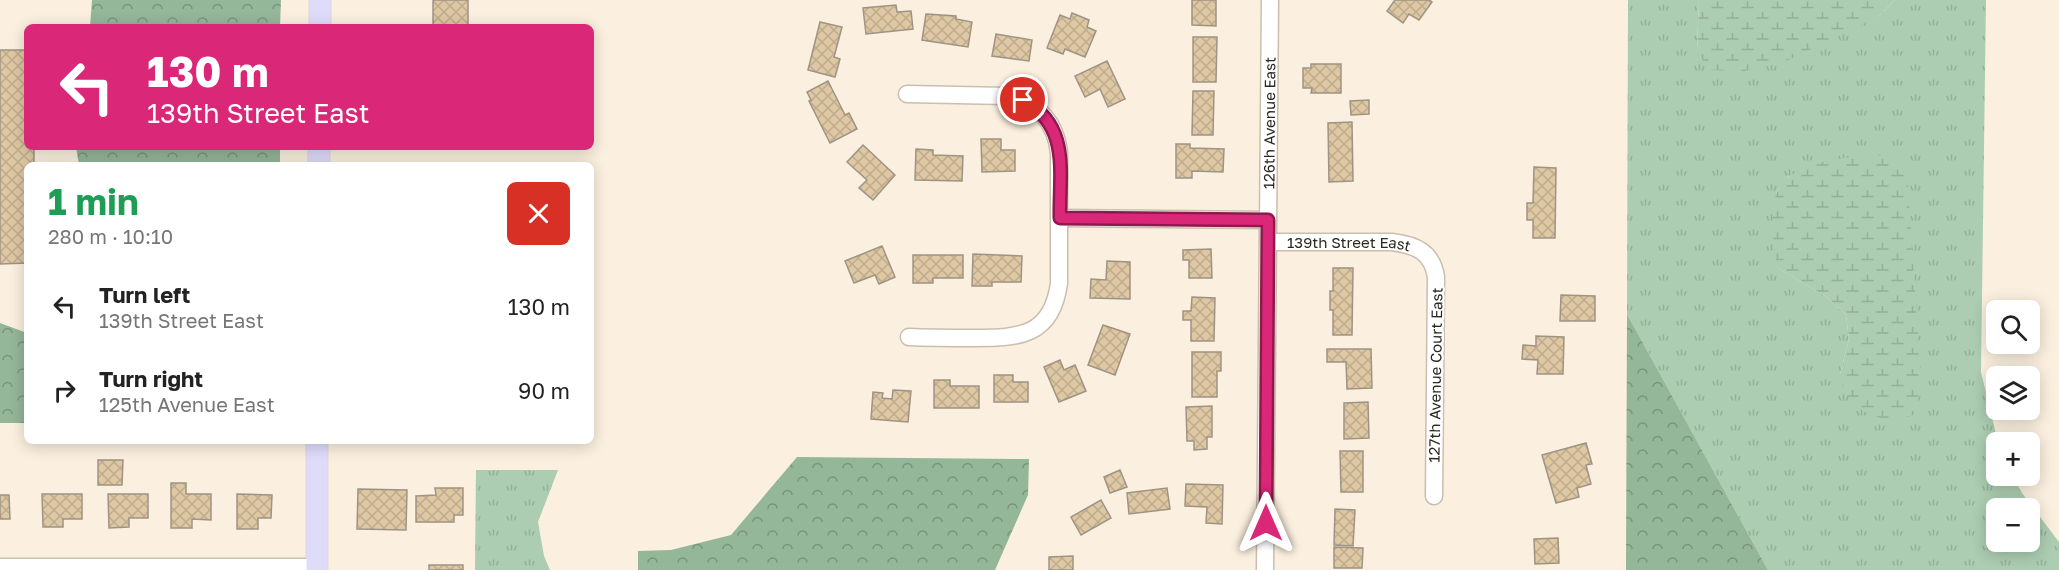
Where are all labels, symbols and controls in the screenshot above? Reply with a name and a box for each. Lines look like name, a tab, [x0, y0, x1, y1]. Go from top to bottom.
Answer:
text: 130 m	[147, 46, 269, 96]
icon: left	[48, 48, 126, 126]
street label: 126th Avenue East	[1259, 57, 1279, 189]
pin	[997, 74, 1048, 125]
icon: arrive	[1006, 83, 1039, 116]
text: 139th Street East	[147, 97, 370, 129]
text: 1 min	[48, 180, 139, 223]
button: close	[507, 182, 570, 245]
text: 280 m · 10:10	[48, 224, 173, 248]
street label: 139th Street East	[1287, 233, 1413, 254]
text: Turn left	[99, 281, 190, 308]
street label: 127th Avenue Court East	[1424, 287, 1446, 463]
icon: left	[48, 290, 81, 323]
text: 130 m	[508, 293, 570, 320]
map controls	[1986, 300, 2040, 552]
button: search	[1986, 300, 2040, 354]
text: 139th Street East	[99, 308, 264, 332]
text: Turn right	[99, 365, 203, 392]
button: layers	[1986, 366, 2040, 420]
icon: right	[48, 374, 81, 407]
text: 90 m	[518, 377, 570, 404]
text: 125th Avenue East	[99, 392, 275, 416]
button: +	[1986, 432, 2040, 486]
position arrow	[1234, 491, 1298, 555]
button: −	[1986, 498, 2040, 552]

